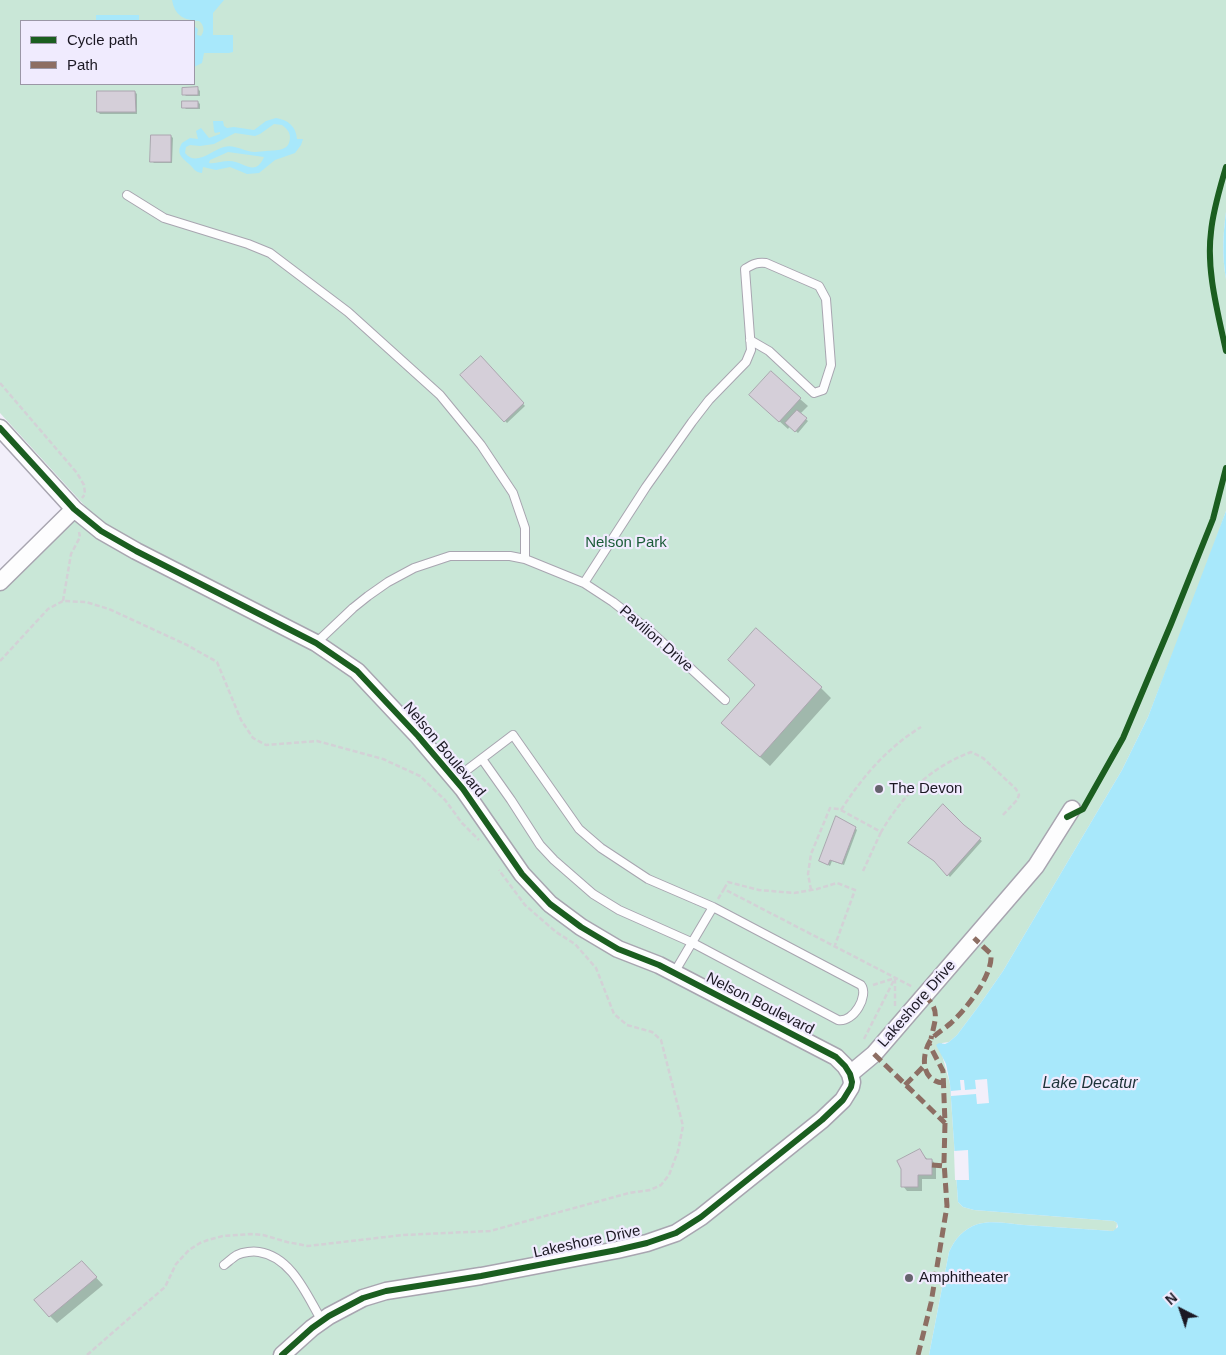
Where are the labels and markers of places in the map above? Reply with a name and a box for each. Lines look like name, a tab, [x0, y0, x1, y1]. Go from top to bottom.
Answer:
place label: The Devon	[889, 780, 962, 798]
marker: The Devon	[873, 783, 885, 795]
place label: Amphitheater	[919, 1269, 1008, 1287]
marker: Amphitheater	[903, 1272, 915, 1284]

